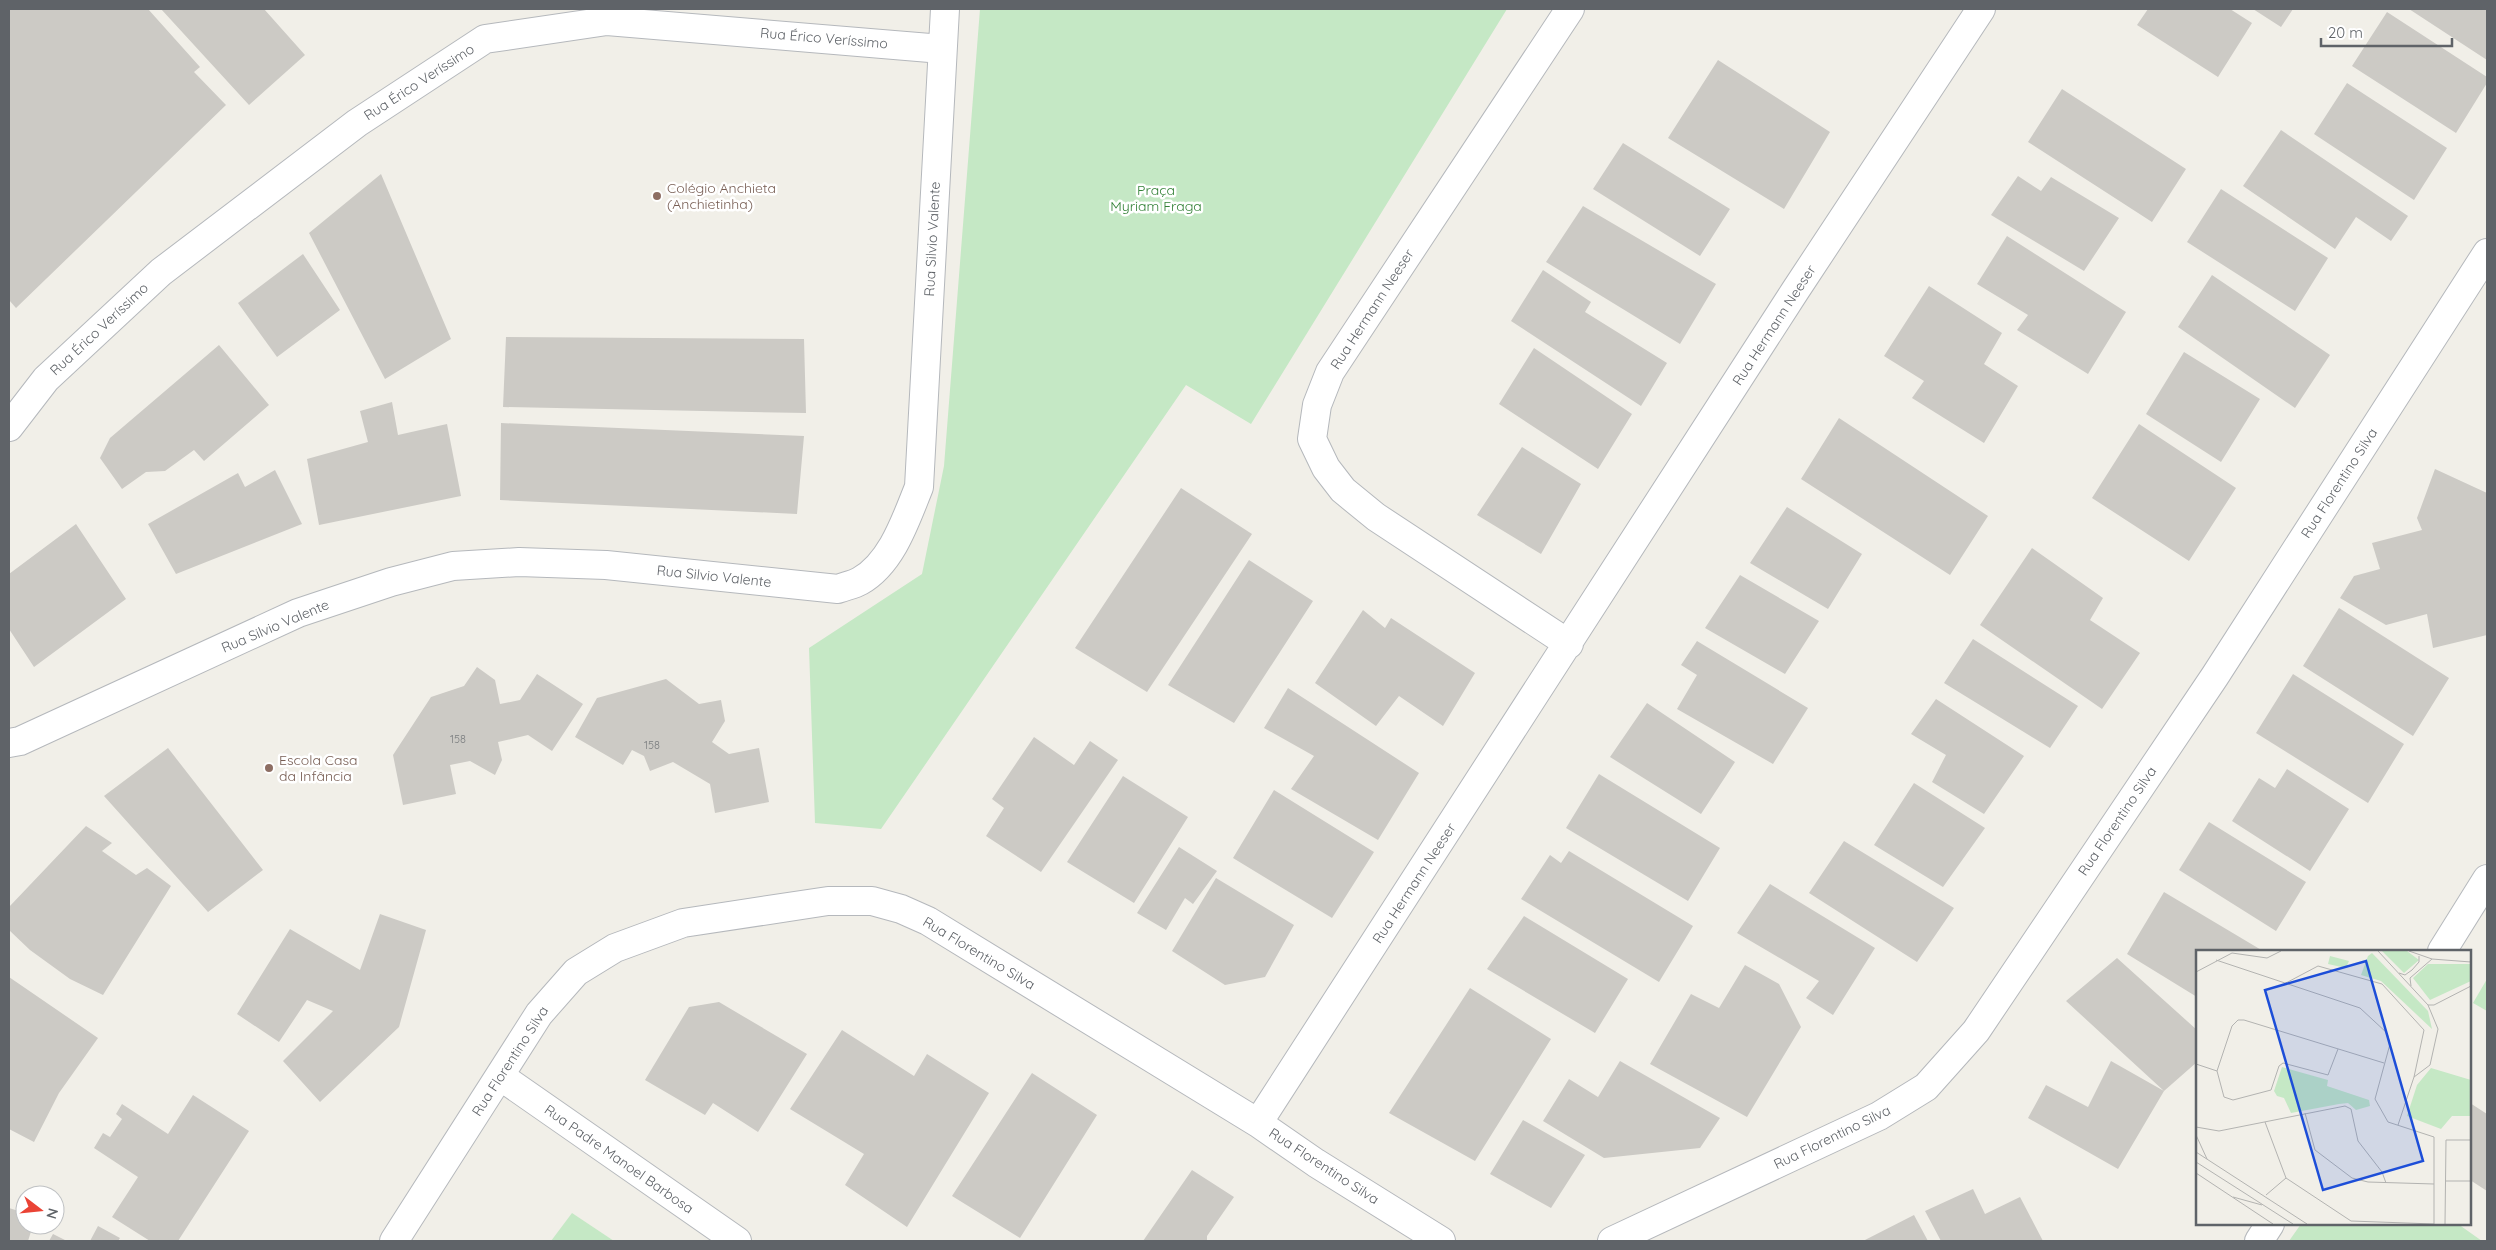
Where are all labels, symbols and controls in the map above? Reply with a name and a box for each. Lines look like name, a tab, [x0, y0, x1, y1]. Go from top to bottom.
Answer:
scale bar	[2321, 15, 2452, 47]
street label: Rua Érico Veríssimo	[759, 23, 889, 53]
text: 20 m	[2328, 23, 2363, 42]
street label: Rua Érico Veríssimo	[360, 40, 478, 124]
place label: Colégio Anchieta (Anchietinha)	[667, 179, 776, 213]
street label: Rua Silvio Valente	[920, 181, 944, 297]
park label: Praça Myriam Fraga	[1110, 181, 1202, 215]
marker: Colégio Anchieta (Anchietinha)	[651, 190, 663, 202]
street label: Rua Hermann Neeser	[1326, 245, 1418, 373]
street label: Rua Hermann Neeser	[1728, 261, 1820, 389]
street label: Rua Érico Veríssimo	[46, 279, 152, 379]
street label: Rua Florentino Silva	[2297, 425, 2381, 541]
street label: Rua Silvio Valente	[656, 561, 772, 591]
street label: Rua Silvio Valente	[218, 595, 332, 657]
house number: 158	[450, 732, 466, 746]
house number: 158	[644, 738, 660, 752]
place label: Escola Casa da Infância	[279, 751, 358, 785]
marker: Escola Casa da Infância	[263, 762, 275, 774]
street label: Rua Florentino Silva	[2074, 763, 2160, 879]
street label: Rua Hermann Neeser	[1368, 819, 1460, 947]
street label: Rua Florentino Silva	[920, 912, 1038, 994]
inset map	[2196, 950, 2471, 1225]
street label: Rua Florentino Silva	[468, 1003, 552, 1119]
street label: Rua Padre Manoel Barbosa	[541, 1101, 697, 1217]
street label: Rua Florentino Silva	[1771, 1101, 1893, 1173]
street label: Rua Florentino Silva	[1266, 1124, 1382, 1208]
north arrow	[15, 1185, 65, 1235]
text: N	[42, 1206, 63, 1221]

